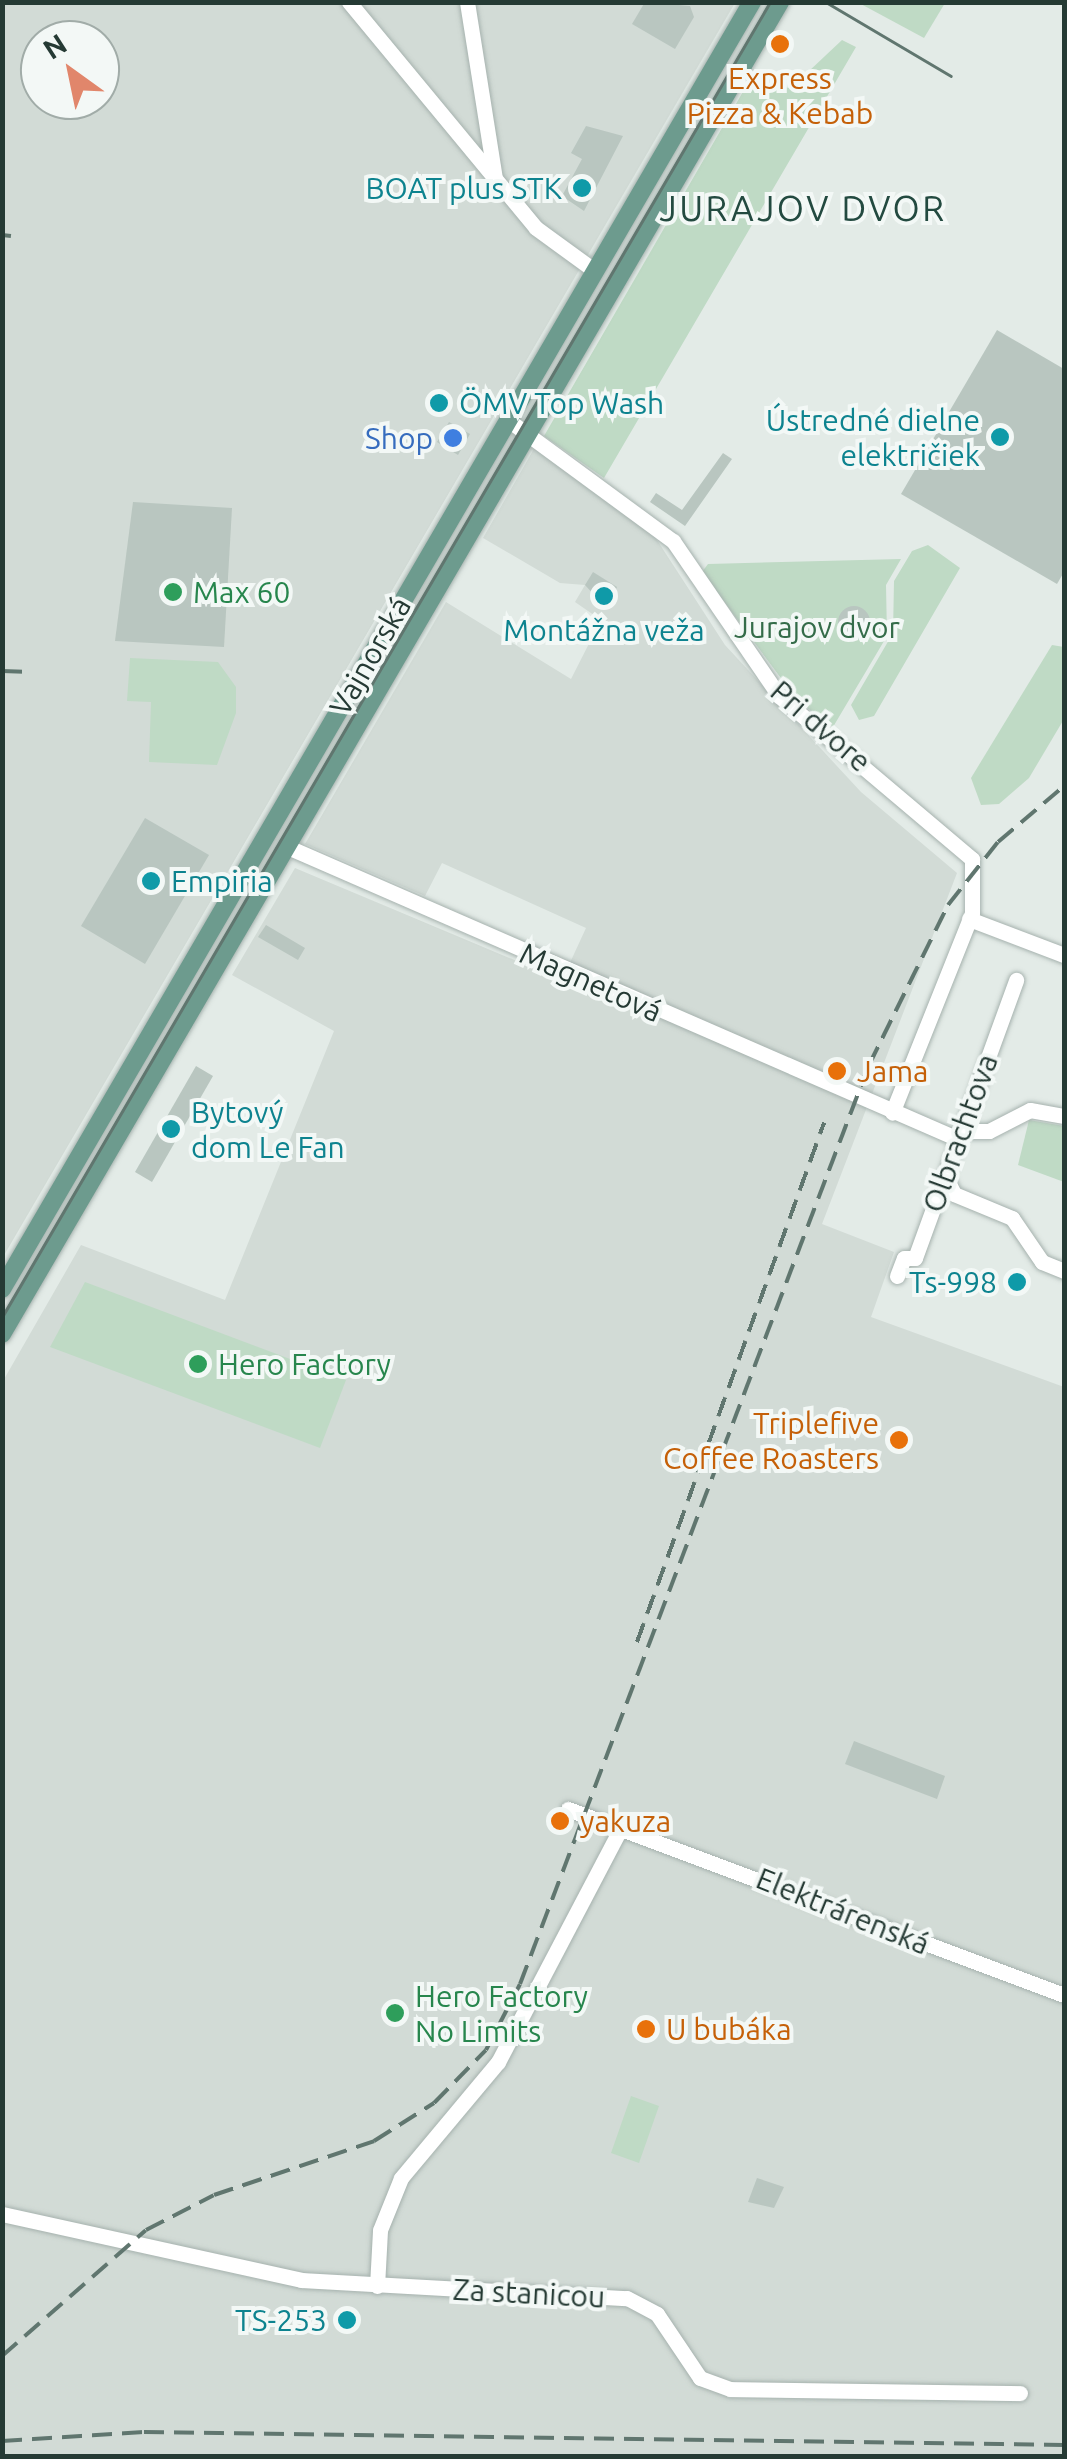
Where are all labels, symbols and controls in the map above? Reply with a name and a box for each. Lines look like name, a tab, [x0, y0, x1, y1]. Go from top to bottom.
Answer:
north arrow	[20, 20, 120, 120]
text: N	[37, 27, 72, 65]
marker: Express Pizza & Kebab	[769, 33, 791, 55]
place label: Express Pizza & Kebab	[687, 60, 873, 130]
place label: BOAT plus STK	[366, 170, 562, 206]
marker: BOAT plus STK	[571, 177, 593, 199]
district label: JURAJOV DVOR	[659, 187, 947, 229]
place label: ÖMV Top Wash	[459, 385, 664, 421]
marker: ÖMV Top Wash	[428, 392, 450, 414]
place label: Ústredné dielne električiek	[766, 402, 980, 472]
place label: Shop	[365, 420, 433, 456]
marker: Ústredné dielne električiek	[989, 426, 1011, 448]
marker: Shop	[442, 427, 464, 449]
place label: Max 60	[193, 574, 290, 610]
marker: Max 60	[162, 581, 184, 603]
marker: Montážna veža	[593, 585, 615, 607]
street label: Vajnorská	[322, 590, 418, 722]
park label: Jurajov dvor	[734, 609, 900, 645]
place label: Montážna veža	[503, 612, 705, 648]
street label: Pri dvore	[764, 673, 878, 779]
place label: Empiria	[171, 863, 273, 899]
marker: Empiria	[140, 870, 162, 892]
street label: Magnetová	[514, 935, 668, 1029]
street label: Olbrachtova	[915, 1049, 1005, 1217]
place label: Jama	[857, 1053, 928, 1089]
marker: Jama	[826, 1060, 848, 1082]
place label: Bytový dom Le Fan	[191, 1094, 345, 1164]
marker: Bytový dom Le Fan	[160, 1118, 182, 1140]
place label: Ts-998	[909, 1264, 997, 1300]
marker: Ts-998	[1006, 1271, 1028, 1293]
place label: Hero Factory	[218, 1346, 391, 1382]
marker: Hero Factory	[187, 1353, 209, 1375]
place label: Triplefive Coffee Roasters	[663, 1405, 879, 1476]
marker: Triplefive Coffee Roasters	[888, 1429, 910, 1451]
place label: yakuza	[580, 1803, 671, 1839]
marker: yakuza	[549, 1810, 571, 1832]
street label: Elektrárenská	[751, 1860, 935, 1962]
place label: Hero Factory No Limits	[415, 1978, 588, 2048]
marker: Hero Factory No Limits	[384, 2002, 406, 2024]
place label: U bubáka	[666, 2011, 792, 2047]
marker: U bubáka	[635, 2018, 657, 2040]
street label: Za stanicou	[452, 2271, 606, 2315]
place label: TS-253	[235, 2302, 327, 2338]
marker: TS-253	[336, 2309, 358, 2331]

